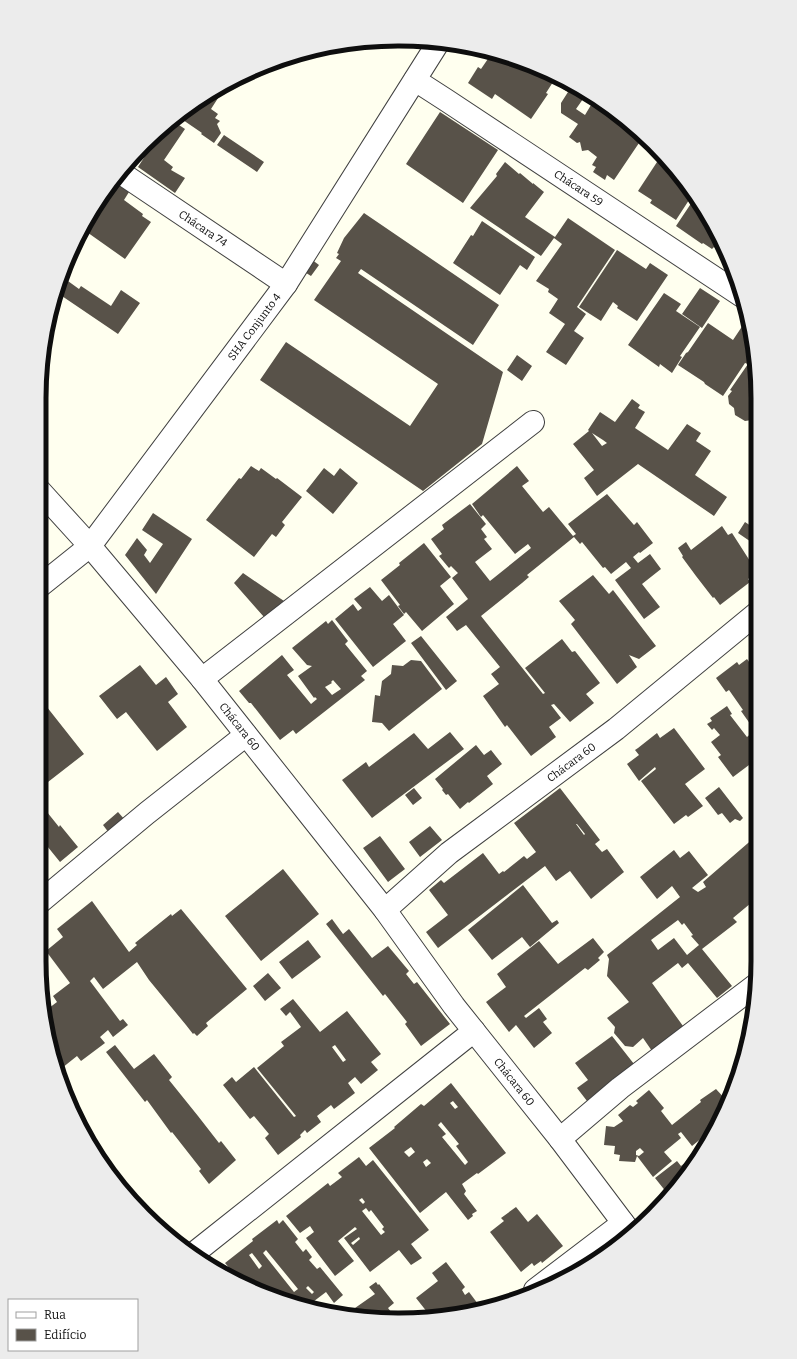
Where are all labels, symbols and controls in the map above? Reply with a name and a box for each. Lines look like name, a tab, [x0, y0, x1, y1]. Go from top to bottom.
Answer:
street label: Chácara 59	[552, 167, 606, 209]
street label: Chácara 74	[176, 207, 230, 250]
street label: SHA Conjunto 4	[225, 290, 284, 363]
street label: Chácara 60	[217, 700, 263, 753]
street label: Chácara 60	[544, 740, 598, 785]
street label: Chácara 60	[491, 1055, 537, 1108]
legend	[8, 1299, 138, 1351]
text: Rua	[44, 1308, 66, 1322]
text: Edifício	[44, 1328, 86, 1342]

